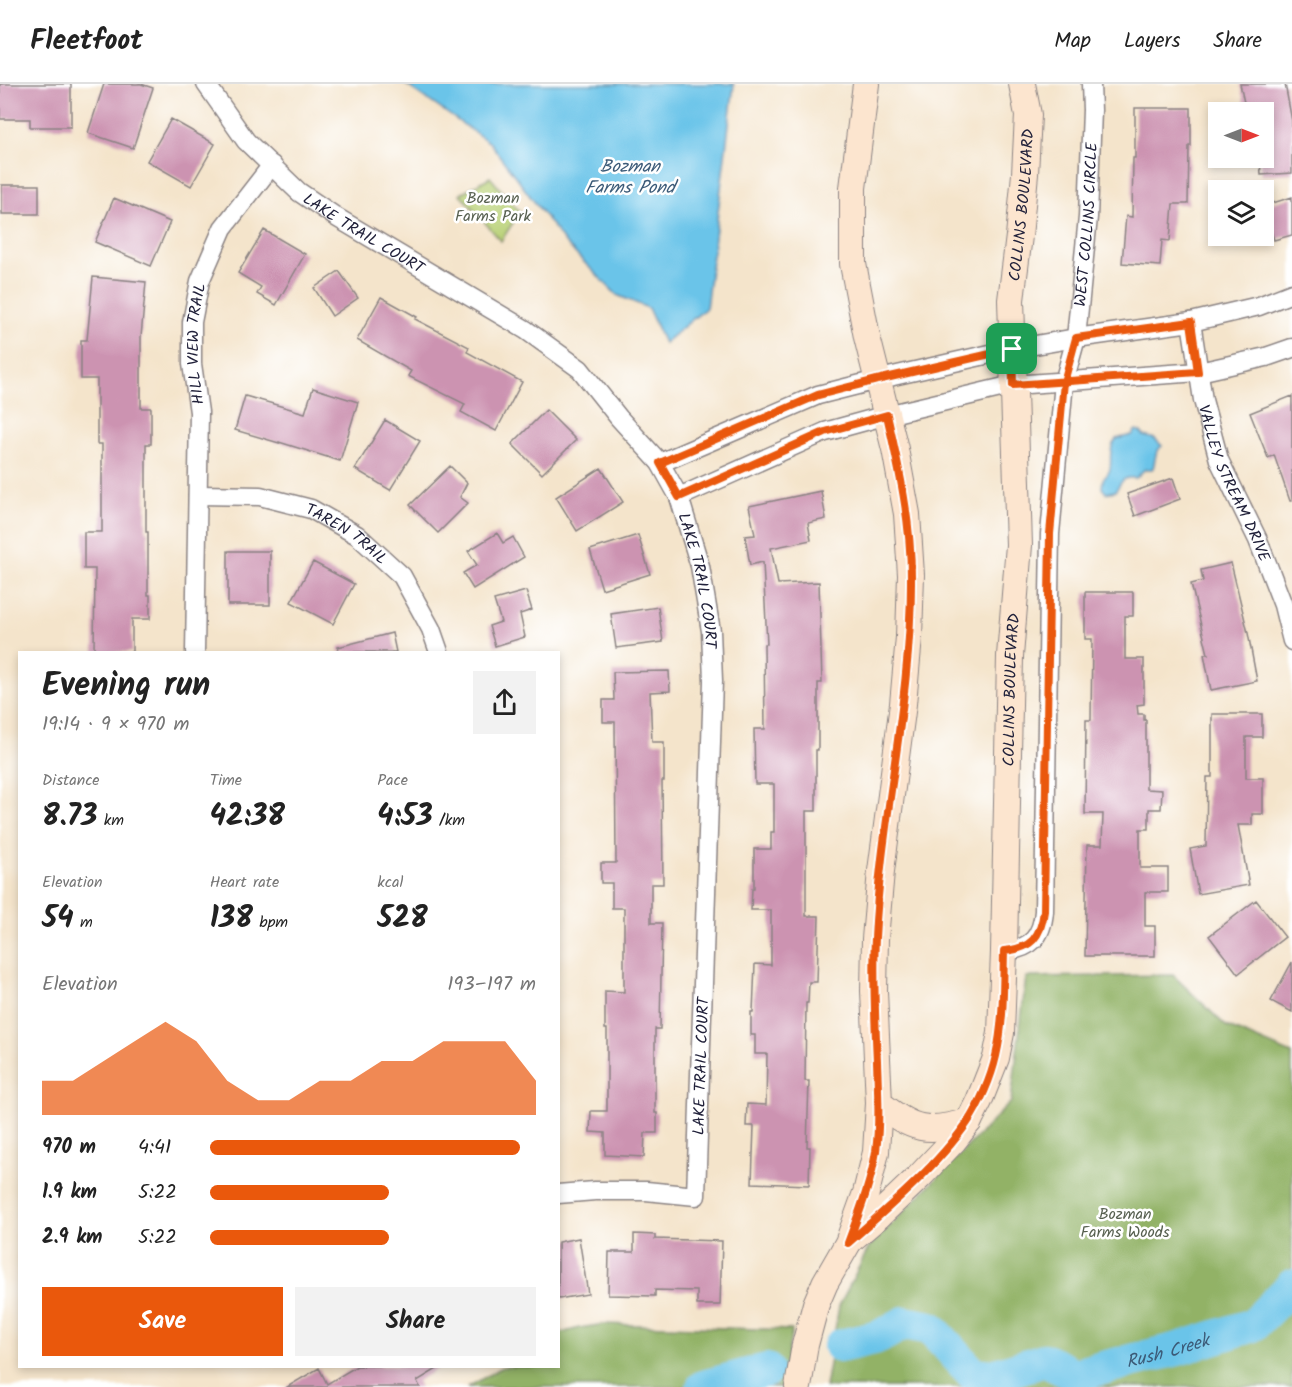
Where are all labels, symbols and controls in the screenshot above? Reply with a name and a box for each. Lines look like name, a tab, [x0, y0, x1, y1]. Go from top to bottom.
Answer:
text: Fleetfoot	[30, 19, 143, 64]
text: Map	[1054, 25, 1091, 58]
text: Layers	[1124, 25, 1180, 58]
text: Share	[1213, 25, 1262, 58]
north arrow	[1208, 102, 1274, 168]
map controls	[1208, 102, 1274, 246]
street label: COLLINS BOULEVARD	[1002, 128, 1041, 283]
street label: WEST COLLINS CIRCLE	[1068, 141, 1105, 308]
water label: Bozman Farms Pond	[585, 153, 679, 203]
button: layers	[1208, 180, 1274, 246]
park label: Bozman Farms Park	[455, 186, 532, 229]
street label: LAKE TRAIL COURT	[297, 187, 430, 282]
street label: HILL VIEW TRAIL	[181, 281, 213, 406]
pin	[986, 323, 1037, 374]
icon: arrive	[995, 332, 1028, 365]
street label: VALLEY STREAM DRIVE	[1191, 402, 1276, 566]
street label: TAREN TRAIL	[303, 497, 393, 571]
street label: LAKE TRAIL COURT	[670, 510, 723, 650]
street label: COLLINS BOULEVARD	[997, 612, 1027, 767]
text: Evening run	[42, 660, 210, 713]
button: share	[473, 671, 536, 734]
text: 19:14 · 9 × 970 m	[42, 709, 190, 741]
text: Distance	[42, 768, 100, 793]
text: Time	[210, 768, 242, 793]
text: Pace	[377, 768, 408, 793]
text: 8.73	[42, 793, 97, 841]
text: 42:38	[210, 793, 285, 841]
text: 4:53	[377, 793, 433, 841]
text: km	[97, 808, 124, 833]
text: /km	[433, 808, 465, 833]
text: Elevation	[42, 870, 103, 895]
text: Heart rate	[210, 870, 279, 895]
text: kcal	[377, 870, 403, 895]
text: 54	[42, 895, 74, 943]
text: 138	[210, 895, 253, 943]
text: 528	[377, 895, 428, 943]
text: m	[74, 910, 93, 935]
text: bpm	[253, 910, 288, 935]
text: Elevation	[42, 969, 118, 1001]
text: 193–197 m	[447, 969, 536, 1001]
street label: LAKE TRAIL COURT	[687, 995, 716, 1136]
text: 970 m	[42, 1132, 96, 1164]
text: 4:41	[138, 1132, 171, 1164]
text: 1.9 km	[42, 1177, 97, 1209]
text: 5:22	[138, 1177, 177, 1209]
park label: Bozman Farms Woods	[1081, 1202, 1170, 1245]
text: 2.9 km	[42, 1222, 102, 1254]
text: 5:22	[138, 1222, 177, 1254]
button: Save	[42, 1287, 283, 1356]
button: Share	[295, 1287, 536, 1356]
water label: Rush Creek	[1123, 1326, 1216, 1378]

